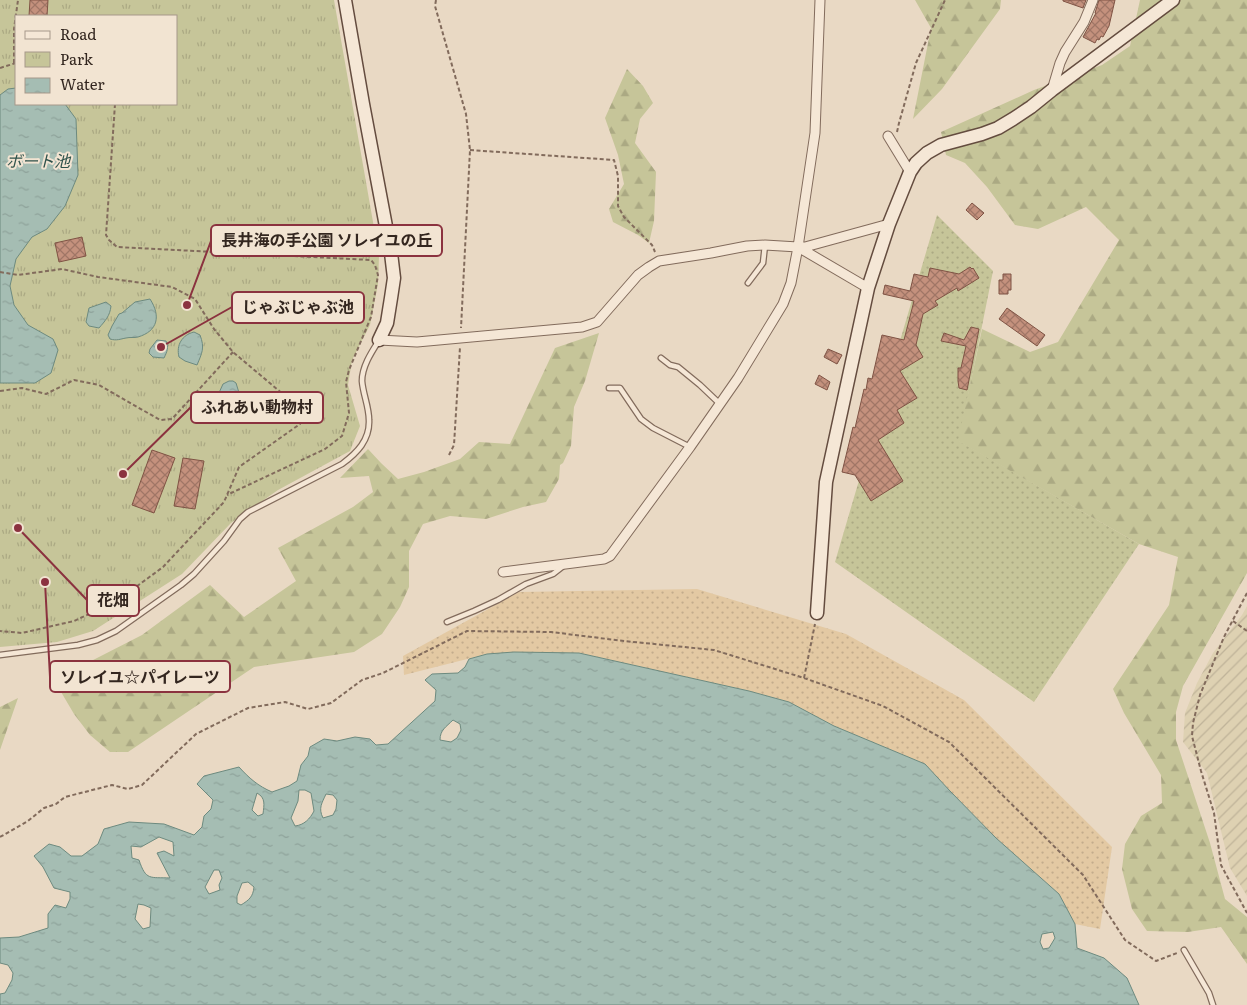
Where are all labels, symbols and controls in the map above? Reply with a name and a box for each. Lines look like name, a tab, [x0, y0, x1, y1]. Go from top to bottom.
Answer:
legend	[15, 15, 178, 105]
text: Road	[60, 22, 96, 45]
text: Park	[60, 47, 94, 70]
text: Water	[60, 72, 105, 95]
water label: ボート池	[6, 148, 72, 172]
callout: 長井海の手公園 ソレイユの丘	[211, 225, 442, 256]
text: 長井海の手公園 ソレイユの丘	[222, 227, 432, 251]
callout: じゃぶじゃぶ池	[232, 292, 364, 323]
text: じゃぶじゃぶ池	[242, 294, 354, 318]
callout: ふれあい動物村	[191, 392, 323, 423]
text: ふれあい動物村	[201, 394, 313, 418]
callout: 花畑	[87, 585, 139, 616]
text: 花畑	[97, 587, 129, 611]
callout: ソレイユ☆パイレーツ	[50, 661, 230, 692]
text: ソレイユ☆パイレーツ	[60, 664, 220, 688]

